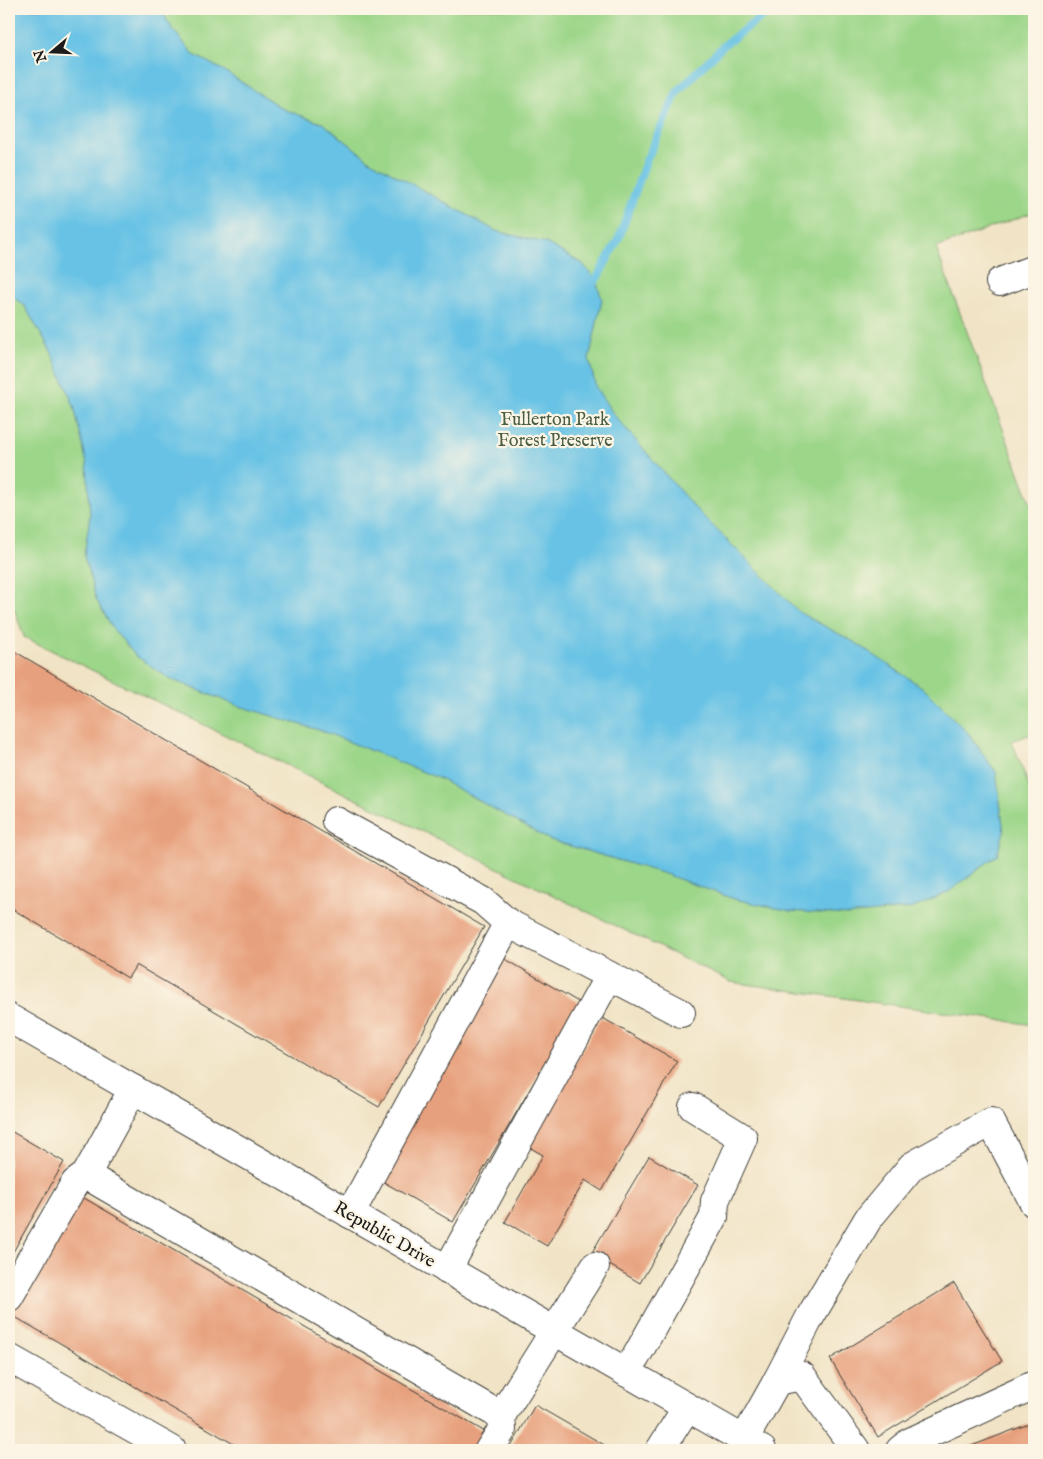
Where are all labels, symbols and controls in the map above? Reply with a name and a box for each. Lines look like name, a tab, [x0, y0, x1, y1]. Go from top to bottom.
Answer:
north arrow	[28, 28, 78, 78]
text: N	[30, 47, 51, 66]
park label: Fullerton Park Forest Preserve	[498, 409, 612, 453]
street label: Republic Drive	[329, 1197, 439, 1274]

